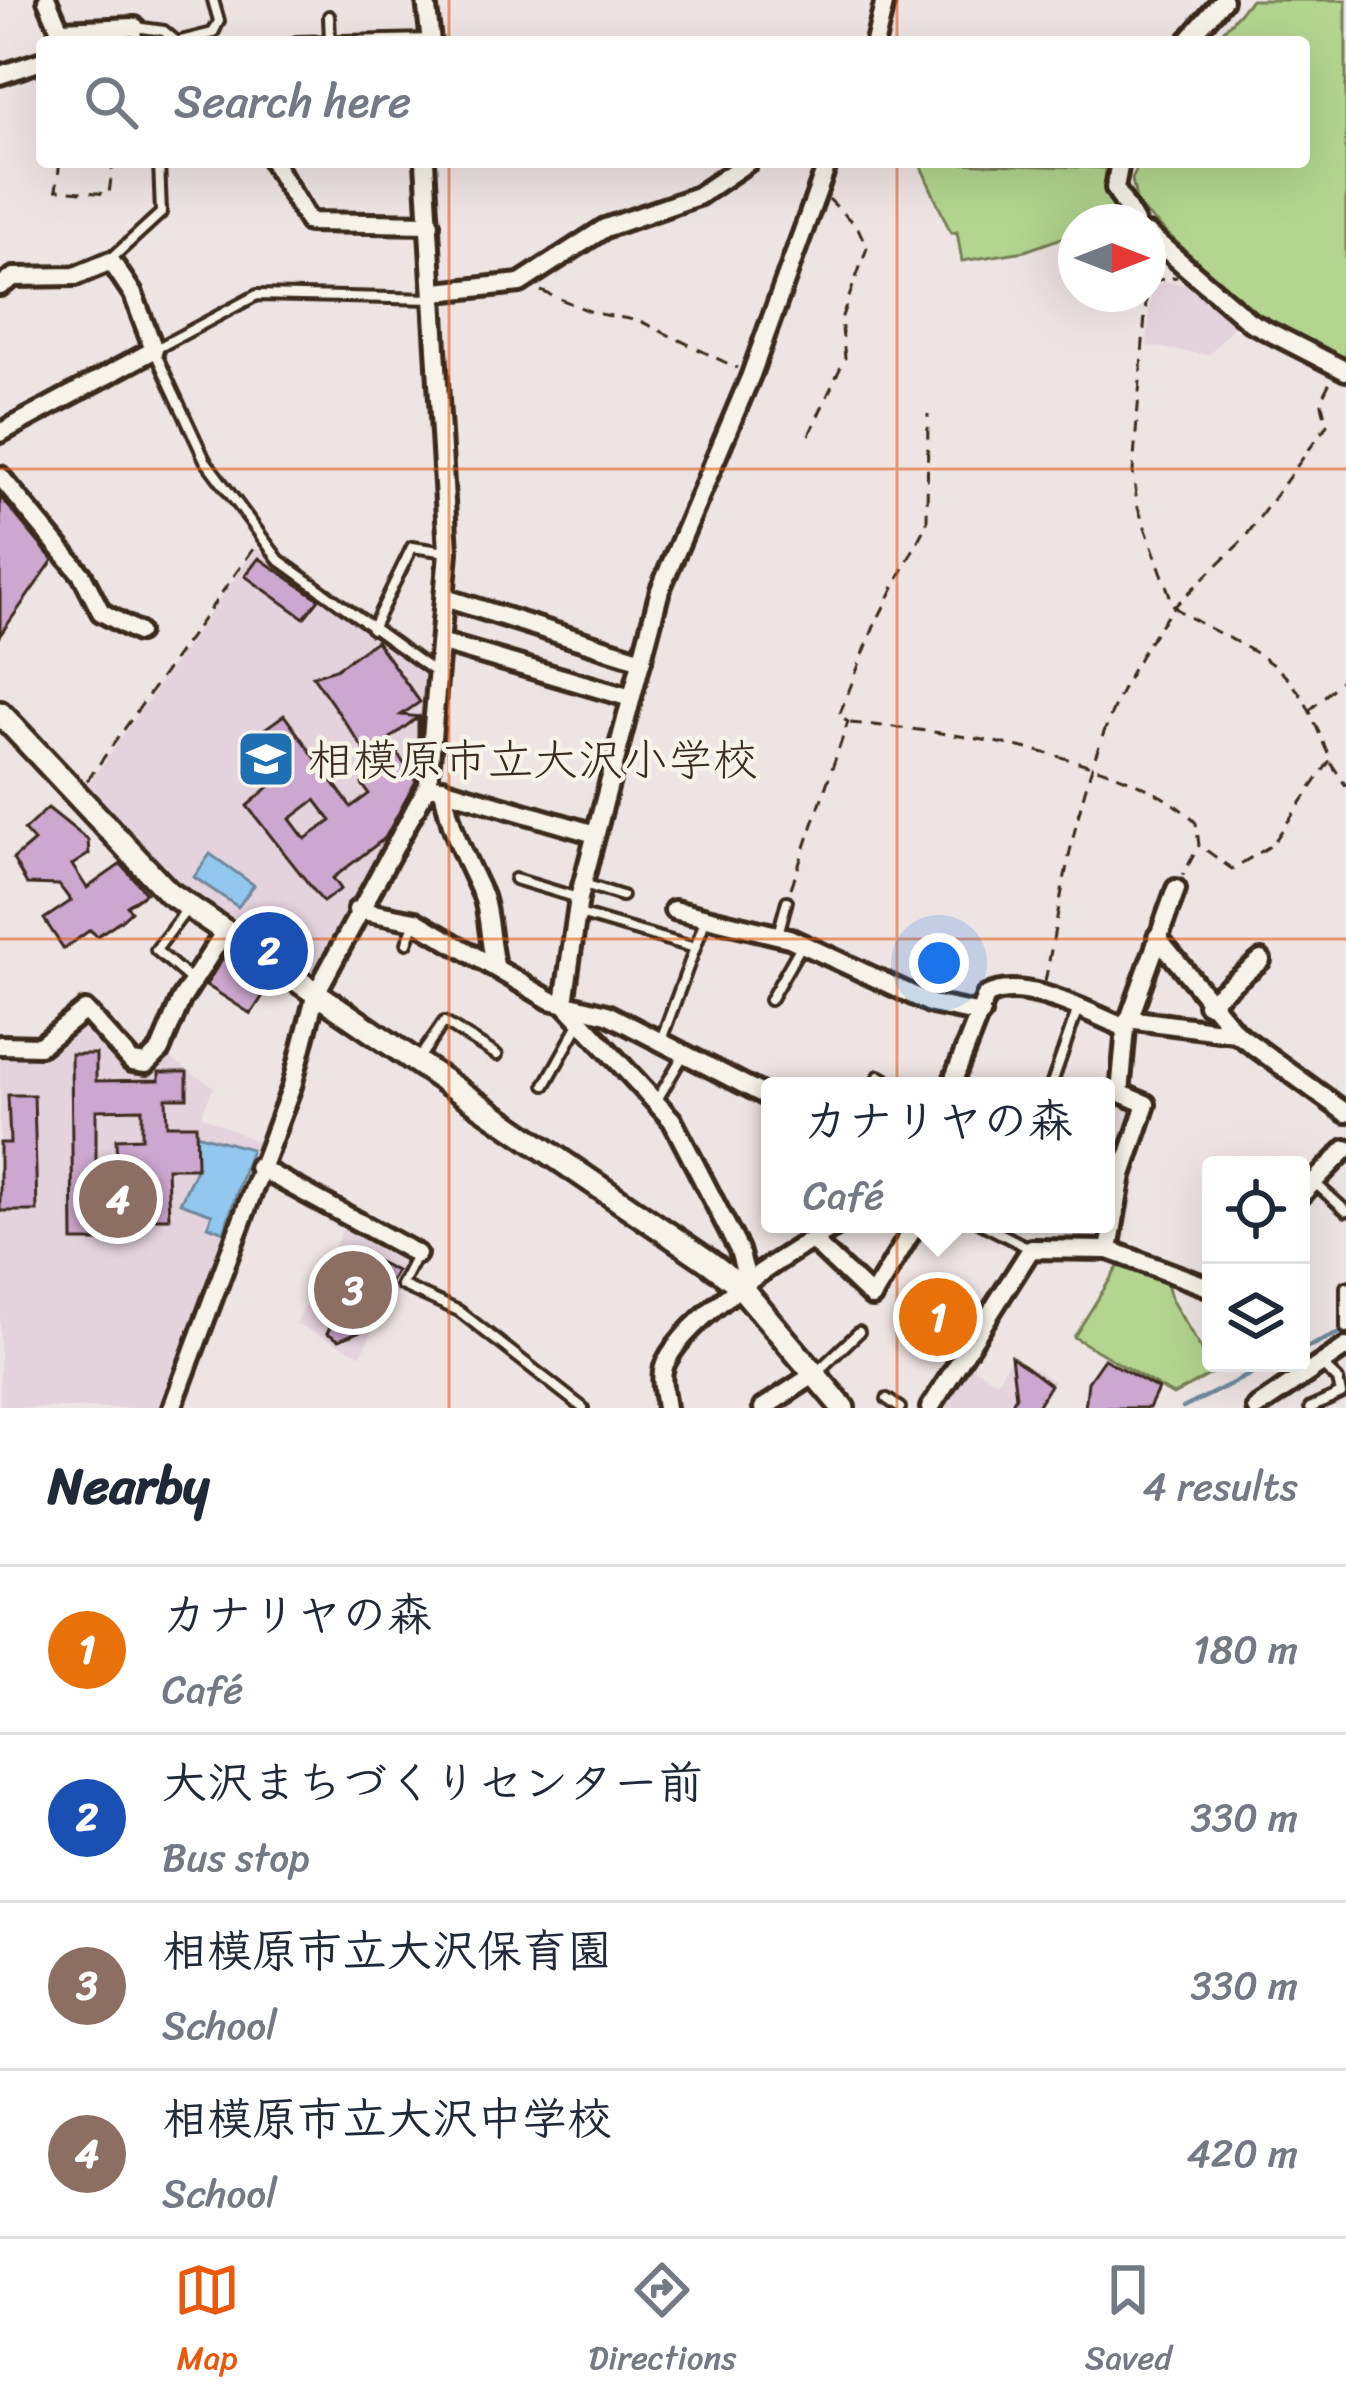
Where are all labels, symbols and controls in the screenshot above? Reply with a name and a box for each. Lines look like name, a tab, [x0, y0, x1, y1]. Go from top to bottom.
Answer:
search box	[36, 36, 1310, 168]
text: Search here	[174, 62, 411, 142]
icon: search	[78, 69, 144, 135]
north arrow	[1058, 204, 1166, 312]
place label: 相模原市立大沢小学校	[308, 720, 758, 800]
school or university icon: 相模原市立大沢小学校	[235, 728, 297, 790]
pin: 2	[230, 906, 308, 996]
your location	[909, 933, 969, 993]
popup	[761, 1077, 1115, 1233]
text: カナリヤの森	[803, 1081, 1073, 1161]
pin: 4	[79, 1154, 157, 1244]
map controls	[1202, 1156, 1310, 1372]
button: locate	[1202, 1156, 1310, 1264]
text: Café	[803, 1161, 884, 1230]
pin: 3	[314, 1245, 392, 1335]
button: layers	[1202, 1264, 1310, 1372]
pin: 1	[899, 1272, 977, 1362]
text: Nearby	[48, 1441, 209, 1531]
text: 4 results	[1143, 1452, 1298, 1521]
text: カナリヤの森	[162, 1575, 432, 1655]
text: 1	[79, 1615, 95, 1684]
text: 180 m	[1193, 1615, 1298, 1684]
text: Café	[162, 1655, 243, 1724]
text: 大沢まちづくりセンター前	[162, 1743, 703, 1823]
text: 2	[76, 1783, 98, 1852]
text: 330 m	[1190, 1783, 1298, 1852]
text: Bus stop	[162, 1823, 310, 1892]
text: 相模原市立大沢保育園	[162, 1911, 612, 1991]
text: 3	[76, 1951, 98, 2020]
text: 330 m	[1190, 1951, 1298, 2020]
text: School	[162, 1991, 277, 2060]
text: 相模原市立大沢中学校	[162, 2079, 612, 2159]
text: 4	[75, 2119, 99, 2188]
text: 420 m	[1186, 2119, 1298, 2188]
text: School	[162, 2159, 277, 2228]
tab: Map	[174, 2257, 240, 2387]
tab: Directions	[589, 2257, 736, 2387]
tab: Saved	[1085, 2257, 1172, 2387]

